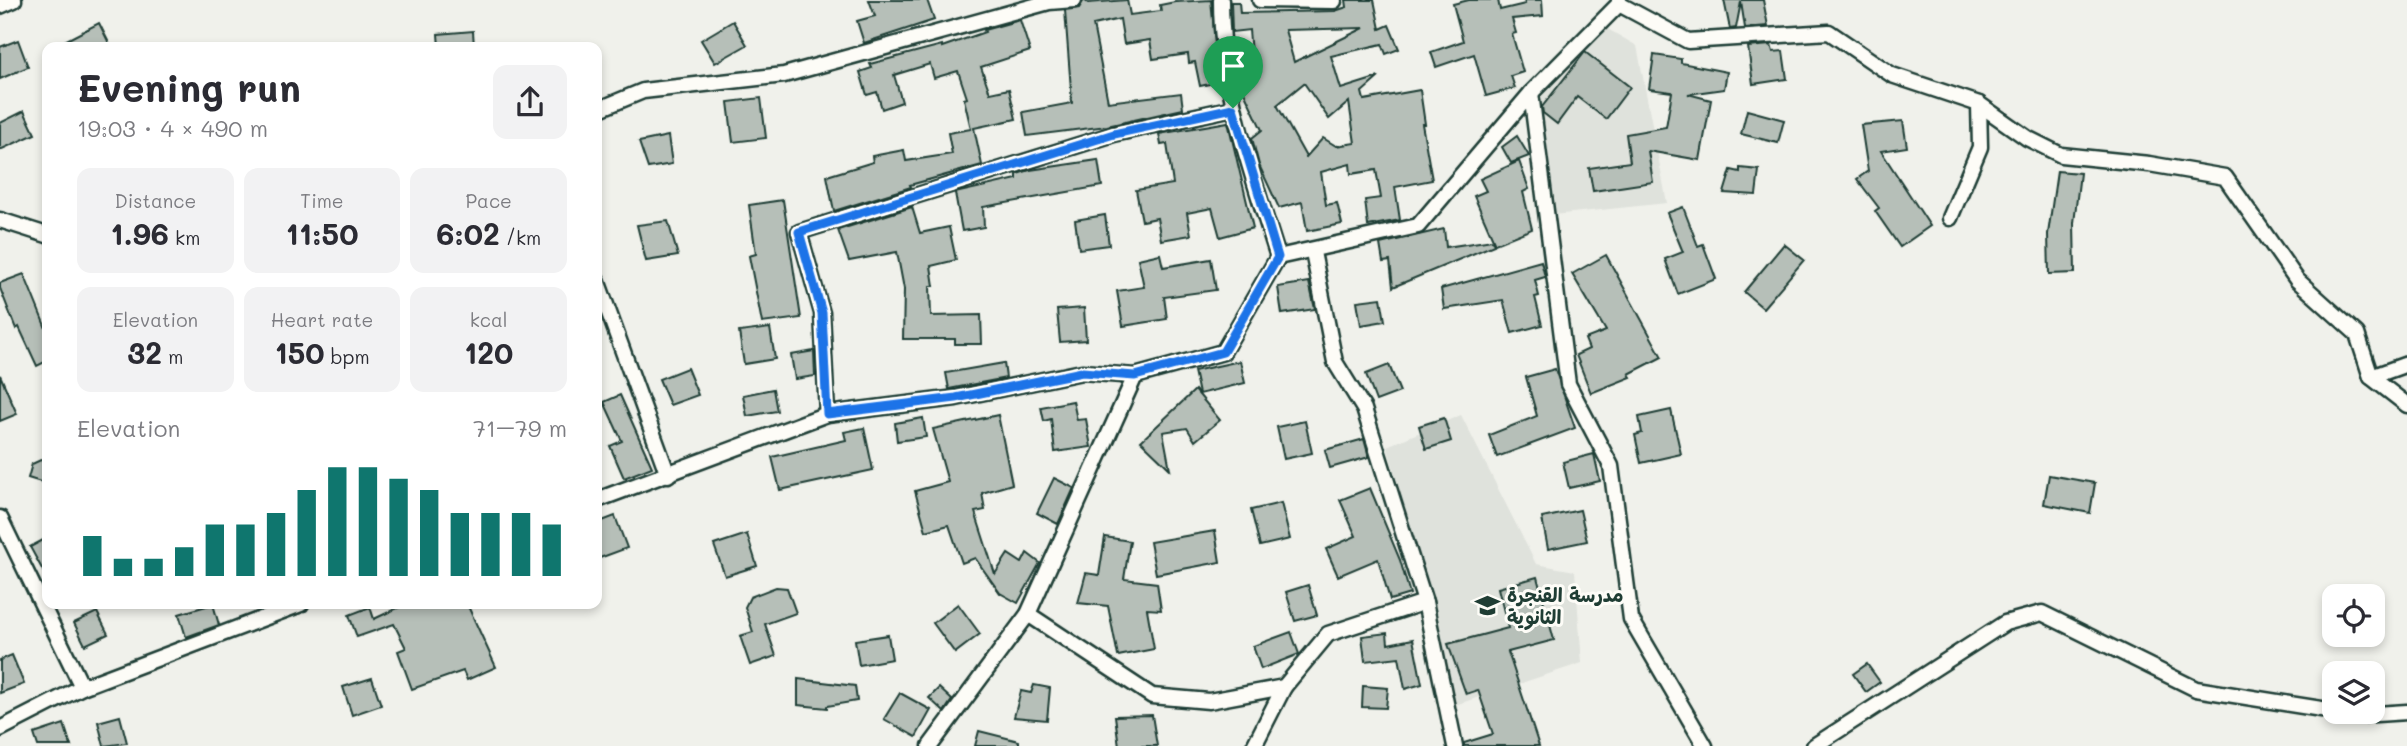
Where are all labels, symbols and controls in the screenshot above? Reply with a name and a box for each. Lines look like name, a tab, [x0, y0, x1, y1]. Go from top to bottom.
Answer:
pin	[1203, 36, 1263, 108]
icon: arrive	[1214, 47, 1252, 85]
text: Evening run	[77, 62, 301, 112]
button: share	[493, 65, 567, 139]
text: 19:03 · 4 × 490 m	[77, 113, 268, 143]
text: Distance	[114, 188, 196, 213]
text: Time	[300, 188, 344, 213]
text: Pace	[465, 188, 512, 213]
text: 1.96	[110, 213, 169, 253]
text: 11:50	[286, 213, 358, 253]
text: 6:02	[436, 213, 500, 253]
text: km	[169, 225, 200, 250]
text: /km	[500, 225, 541, 250]
text: Elevation	[113, 307, 198, 332]
text: Heart rate	[271, 307, 373, 332]
text: kcal	[470, 307, 508, 332]
text: 32	[127, 332, 162, 372]
text: 150	[274, 332, 325, 372]
text: 120	[464, 332, 513, 372]
text: m	[162, 344, 183, 369]
text: bpm	[325, 344, 370, 369]
text: Elevation	[77, 413, 180, 443]
text: 71–79 m	[473, 413, 567, 443]
place label: مدرسة القنجرة الثانوية	[1507, 582, 1623, 631]
map controls	[2322, 584, 2385, 724]
button: locate	[2322, 584, 2385, 647]
school or university icon: مدرسة القنجرة الثانوية	[1473, 591, 1501, 619]
button: layers	[2322, 661, 2385, 724]

